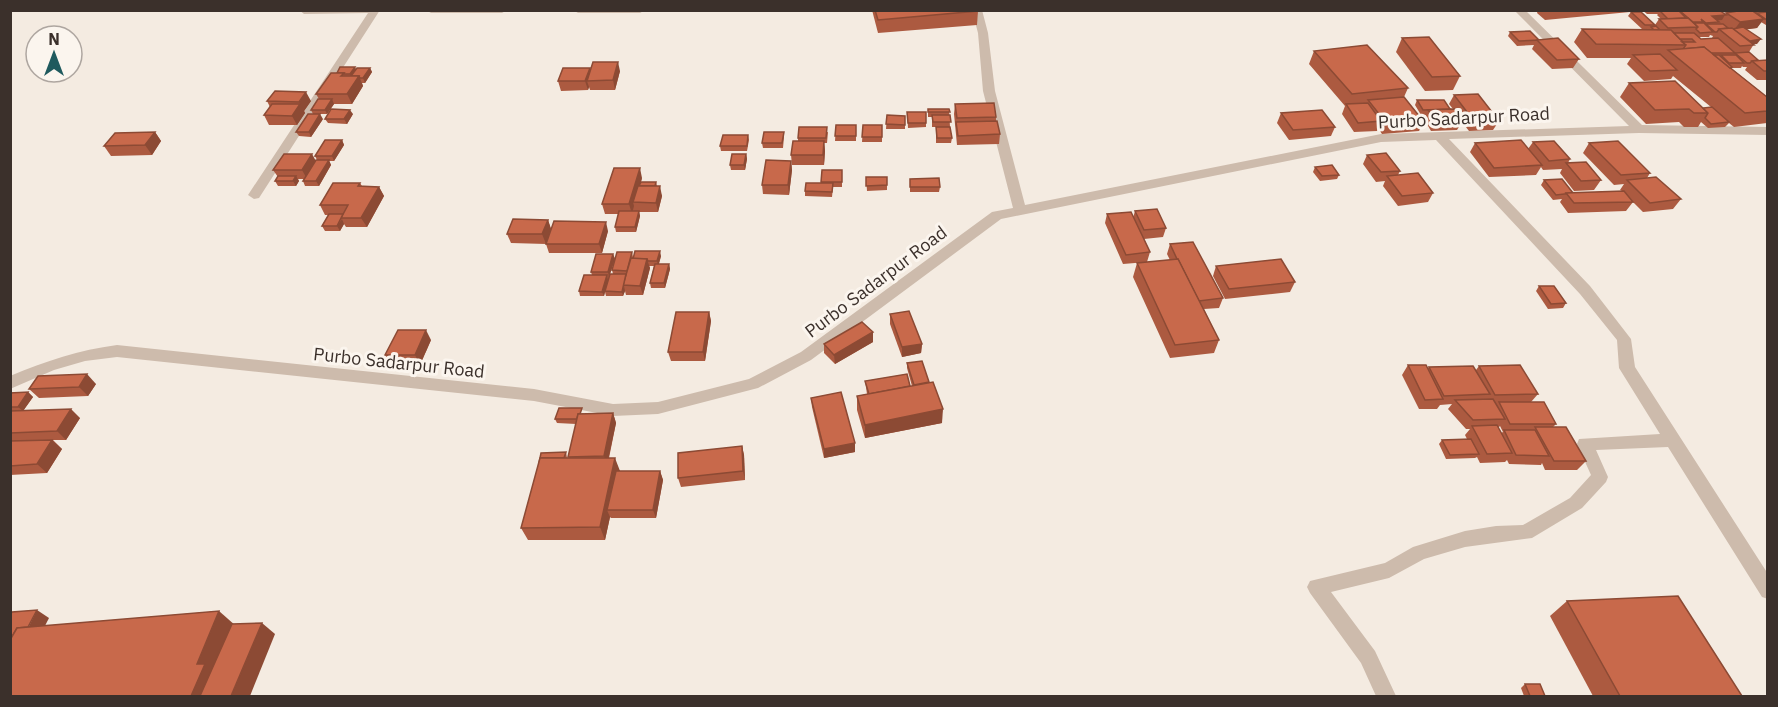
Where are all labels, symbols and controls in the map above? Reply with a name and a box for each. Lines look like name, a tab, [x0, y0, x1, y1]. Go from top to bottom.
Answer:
north arrow	[24, 24, 84, 84]
text: N	[48, 29, 60, 49]
street label: Purbo Sadarpur Road	[1377, 102, 1551, 133]
street label: Purbo Sadarpur Road	[800, 221, 951, 343]
street label: Purbo Sadarpur Road	[312, 342, 486, 383]

